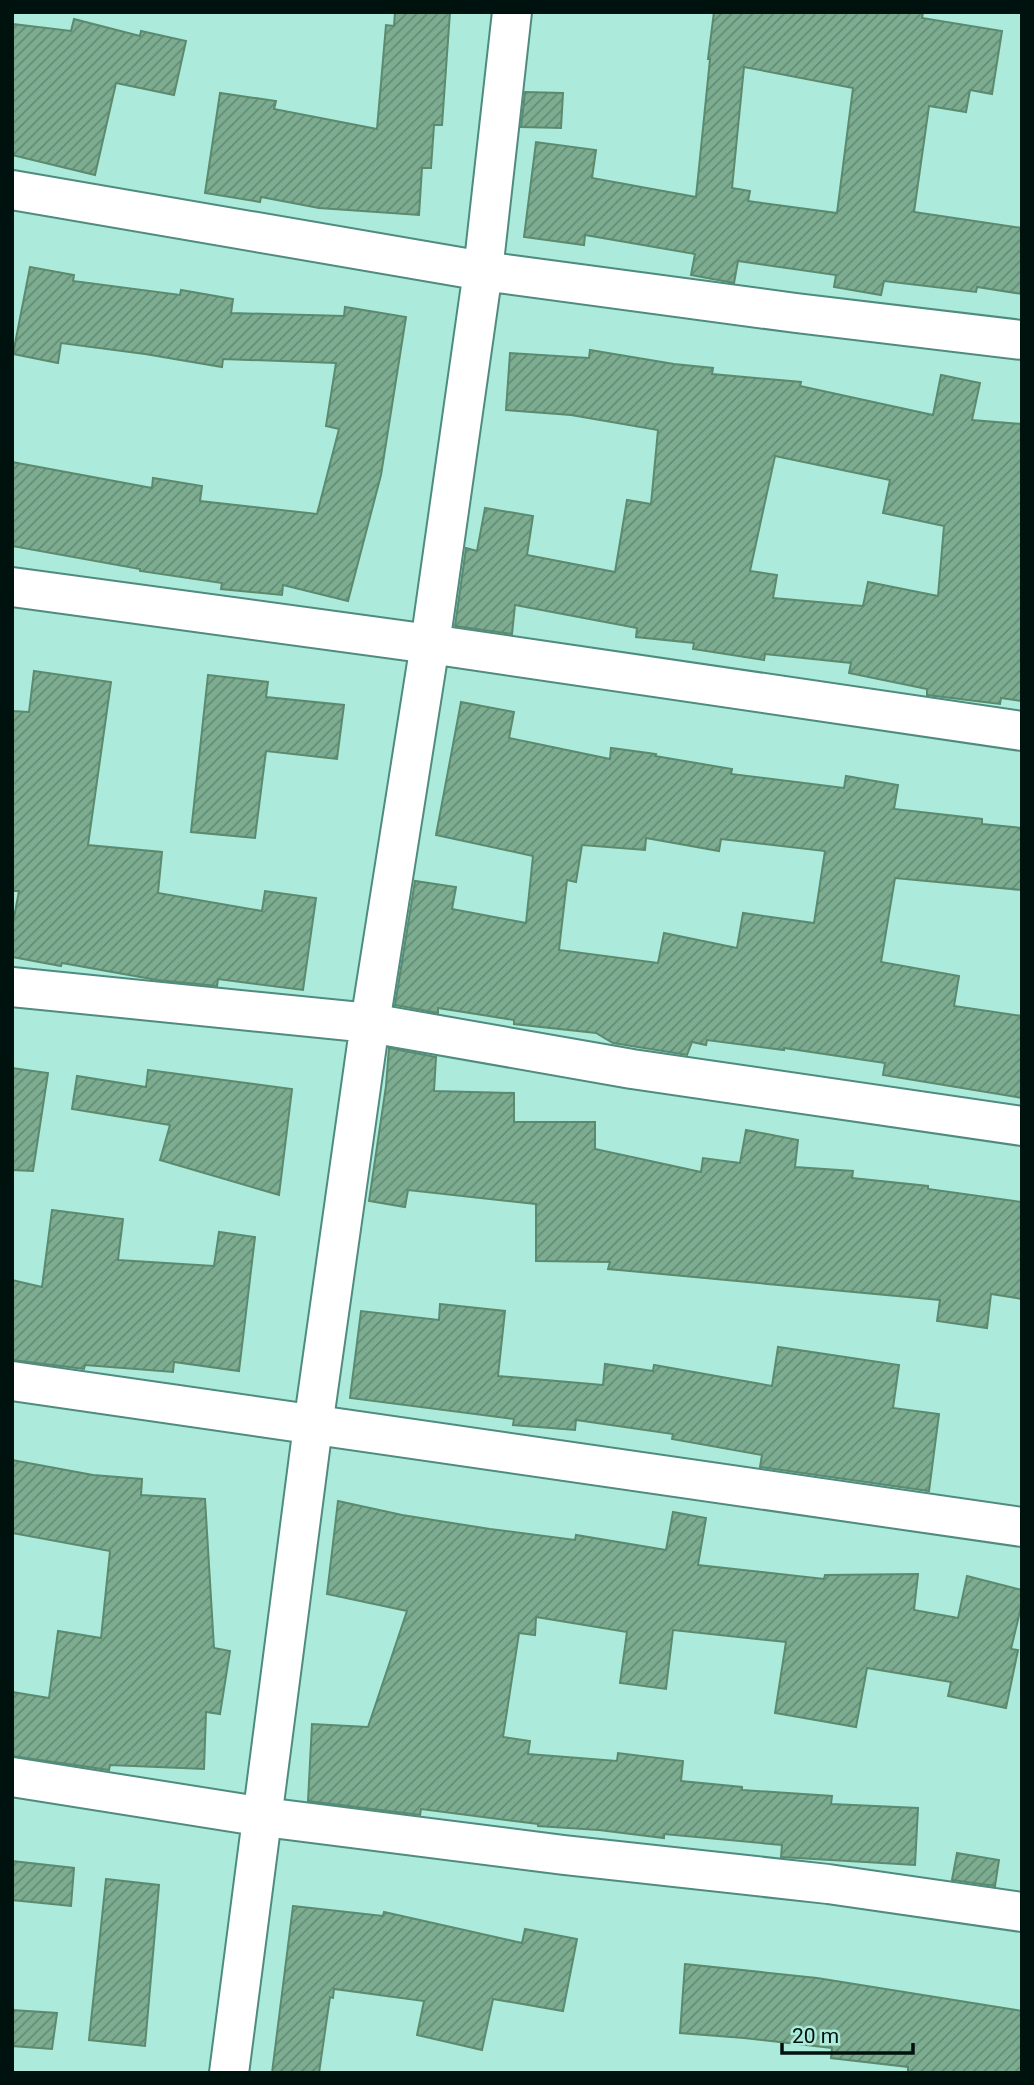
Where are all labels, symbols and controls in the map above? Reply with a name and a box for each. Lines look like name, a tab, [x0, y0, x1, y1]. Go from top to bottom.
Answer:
scale bar	[782, 2011, 913, 2056]
text: 20 m	[792, 2024, 839, 2048]

